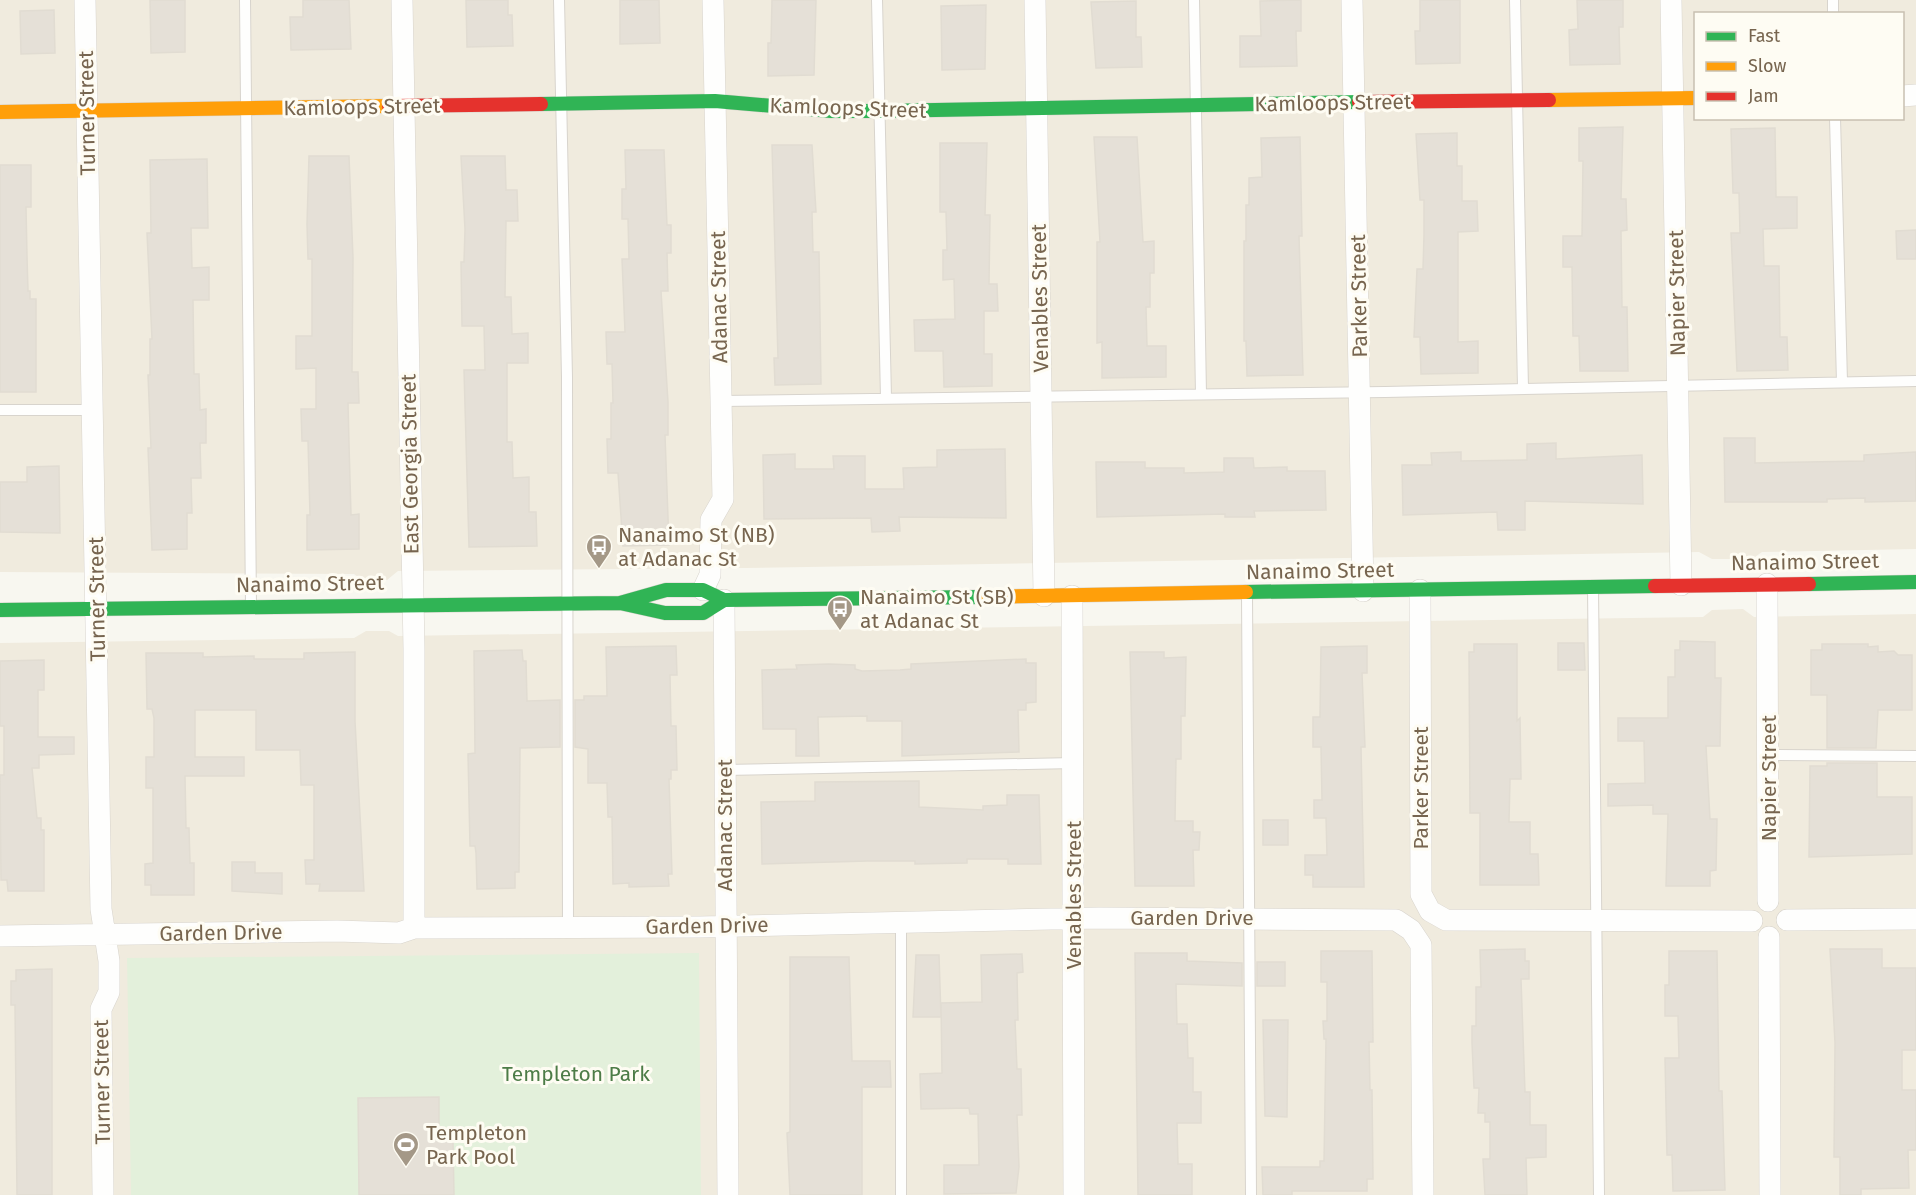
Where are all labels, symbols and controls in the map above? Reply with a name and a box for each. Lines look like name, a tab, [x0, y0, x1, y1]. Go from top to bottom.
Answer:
legend	[1694, 12, 1904, 120]
text: Fast	[1748, 25, 1781, 47]
street label: Turner Street	[73, 50, 101, 176]
text: Slow	[1748, 55, 1787, 77]
text: Jam	[1748, 85, 1779, 107]
street label: Kamloops Street	[1254, 89, 1412, 117]
street label: Kamloops Street	[769, 92, 927, 124]
street label: Kamloops Street	[283, 93, 441, 121]
street label: Venables Street	[1026, 223, 1054, 373]
street label: Napier Street	[1663, 229, 1691, 356]
street label: Adanac Street	[705, 230, 733, 363]
street label: Parker Street	[1345, 234, 1373, 358]
street label: East Georgia Street	[395, 373, 425, 555]
place label: Nanaimo St (NB) at Adanac St	[618, 522, 775, 572]
bus stop icon: Nanaimo St (NB) at Adanac St	[584, 532, 614, 570]
street label: Turner Street	[83, 536, 111, 662]
street label: Nanaimo Street	[1731, 548, 1880, 576]
street label: Nanaimo Street	[1246, 557, 1395, 585]
street label: Nanaimo Street	[236, 570, 385, 598]
place label: Nanaimo St (SB) at Adanac St	[860, 584, 1014, 634]
bus stop icon: Nanaimo St (SB) at Adanac St	[825, 594, 855, 632]
street label: Napier Street	[1756, 714, 1782, 841]
street label: Parker Street	[1408, 726, 1434, 850]
street label: Adanac Street	[712, 758, 738, 891]
street label: Venables Street	[1061, 820, 1087, 969]
street label: Garden Drive	[1130, 905, 1254, 931]
street label: Garden Drive	[645, 912, 769, 940]
street label: Garden Drive	[159, 919, 283, 947]
street label: Turner Street	[88, 1019, 116, 1145]
park label: Templeton Park	[502, 1061, 650, 1087]
place label: Templeton Park Pool	[426, 1120, 527, 1170]
sports icon: Templeton Park Pool	[391, 1130, 421, 1168]

